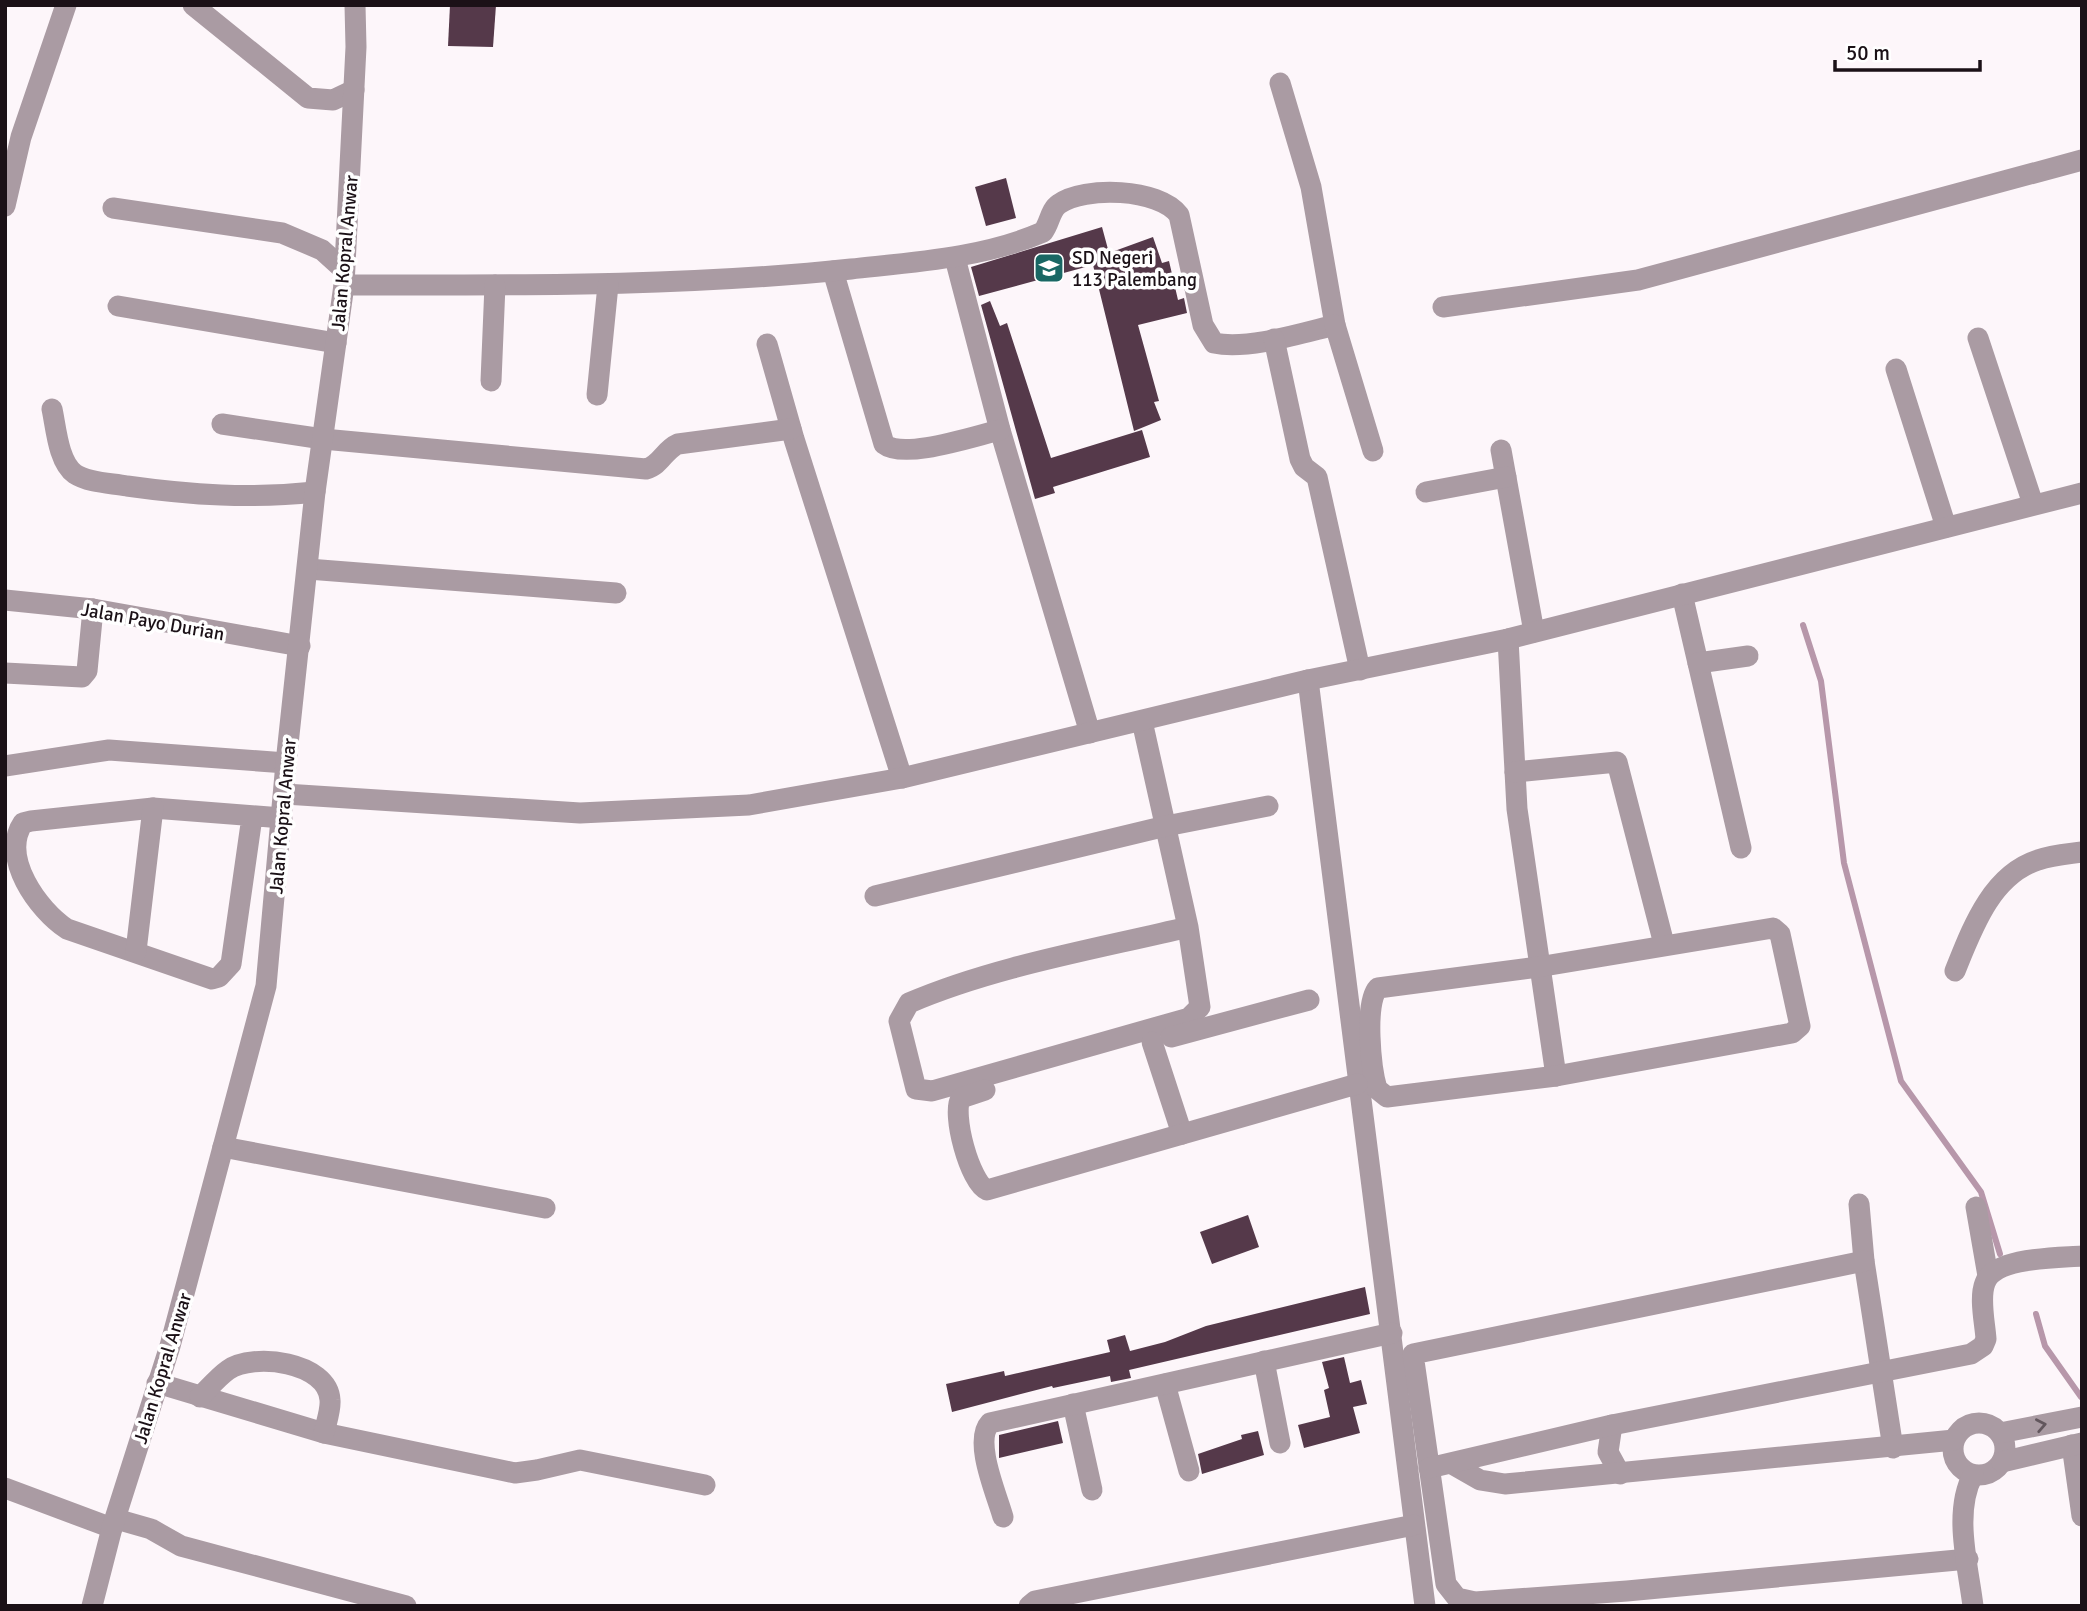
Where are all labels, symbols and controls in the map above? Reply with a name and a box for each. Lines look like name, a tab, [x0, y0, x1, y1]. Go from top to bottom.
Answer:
scale bar	[1835, 28, 1980, 72]
text: 50 m	[1846, 40, 1890, 66]
street label: Jalan Kopral Anwar	[326, 174, 364, 332]
place label: SD Negeri 113 Palembang	[1072, 246, 1197, 292]
school or university icon: SD Negeri 113 Palembang	[1032, 251, 1066, 285]
street label: Jalan Payo Durian	[79, 598, 226, 646]
street label: Jalan Kopral Anwar	[264, 737, 302, 895]
street label: Jalan Kopral Anwar	[129, 1290, 197, 1447]
one-way arrow	[2035, 1419, 2047, 1434]

